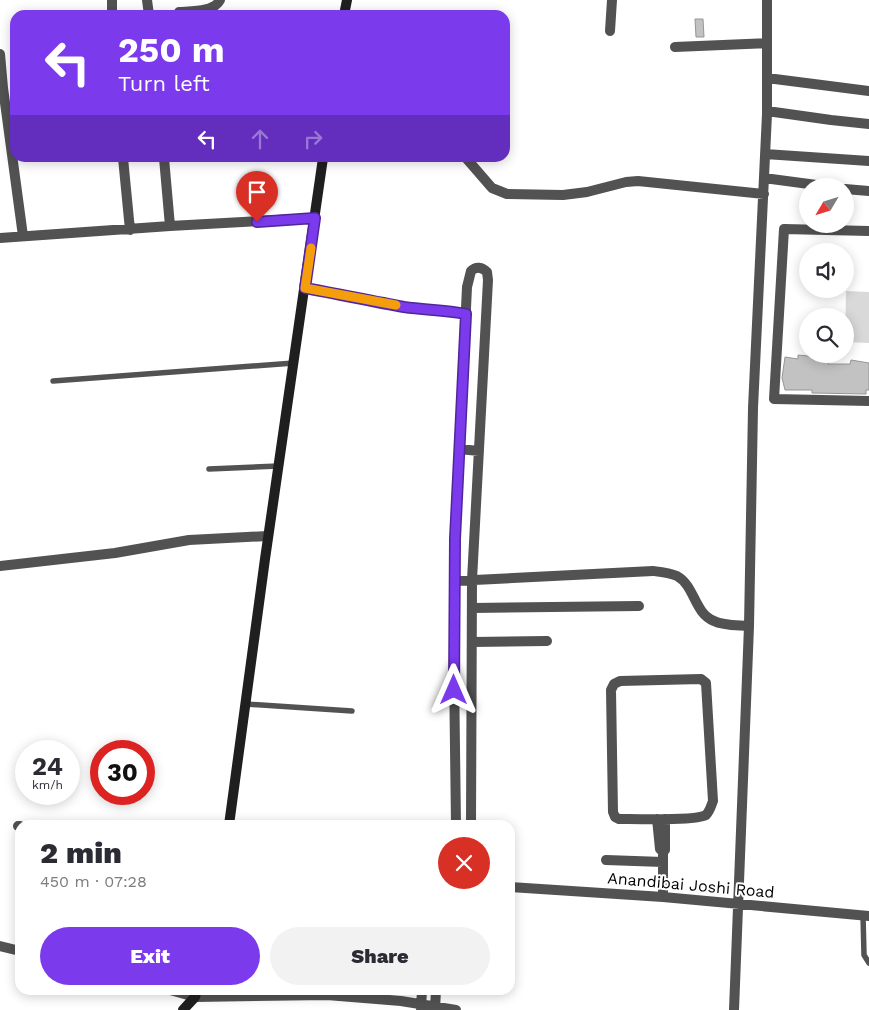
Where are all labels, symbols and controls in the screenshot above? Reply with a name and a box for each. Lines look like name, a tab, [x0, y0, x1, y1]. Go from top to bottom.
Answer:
text: 250 m	[118, 29, 225, 71]
icon: left	[35, 30, 100, 95]
text: Turn left	[118, 71, 210, 96]
icon: left	[193, 125, 221, 153]
icon: ahead	[246, 125, 274, 153]
icon: right	[299, 125, 327, 153]
pin	[236, 171, 278, 222]
icon: arrive	[243, 178, 271, 206]
north arrow	[799, 178, 854, 232]
map controls	[799, 178, 854, 363]
button: sound	[799, 243, 854, 298]
button: search	[799, 308, 854, 363]
position arrow	[427, 663, 479, 715]
speed limit sign: 30	[90, 740, 155, 805]
text: 24	[32, 752, 63, 781]
text: km/h	[32, 778, 63, 792]
text: 2 min	[40, 835, 122, 870]
button: close	[438, 837, 490, 889]
street label: Anandibai Joshi Road	[607, 868, 775, 902]
text: 450 m · 07:28	[40, 872, 147, 891]
button: Exit	[40, 927, 260, 985]
button: Share	[270, 927, 490, 985]

